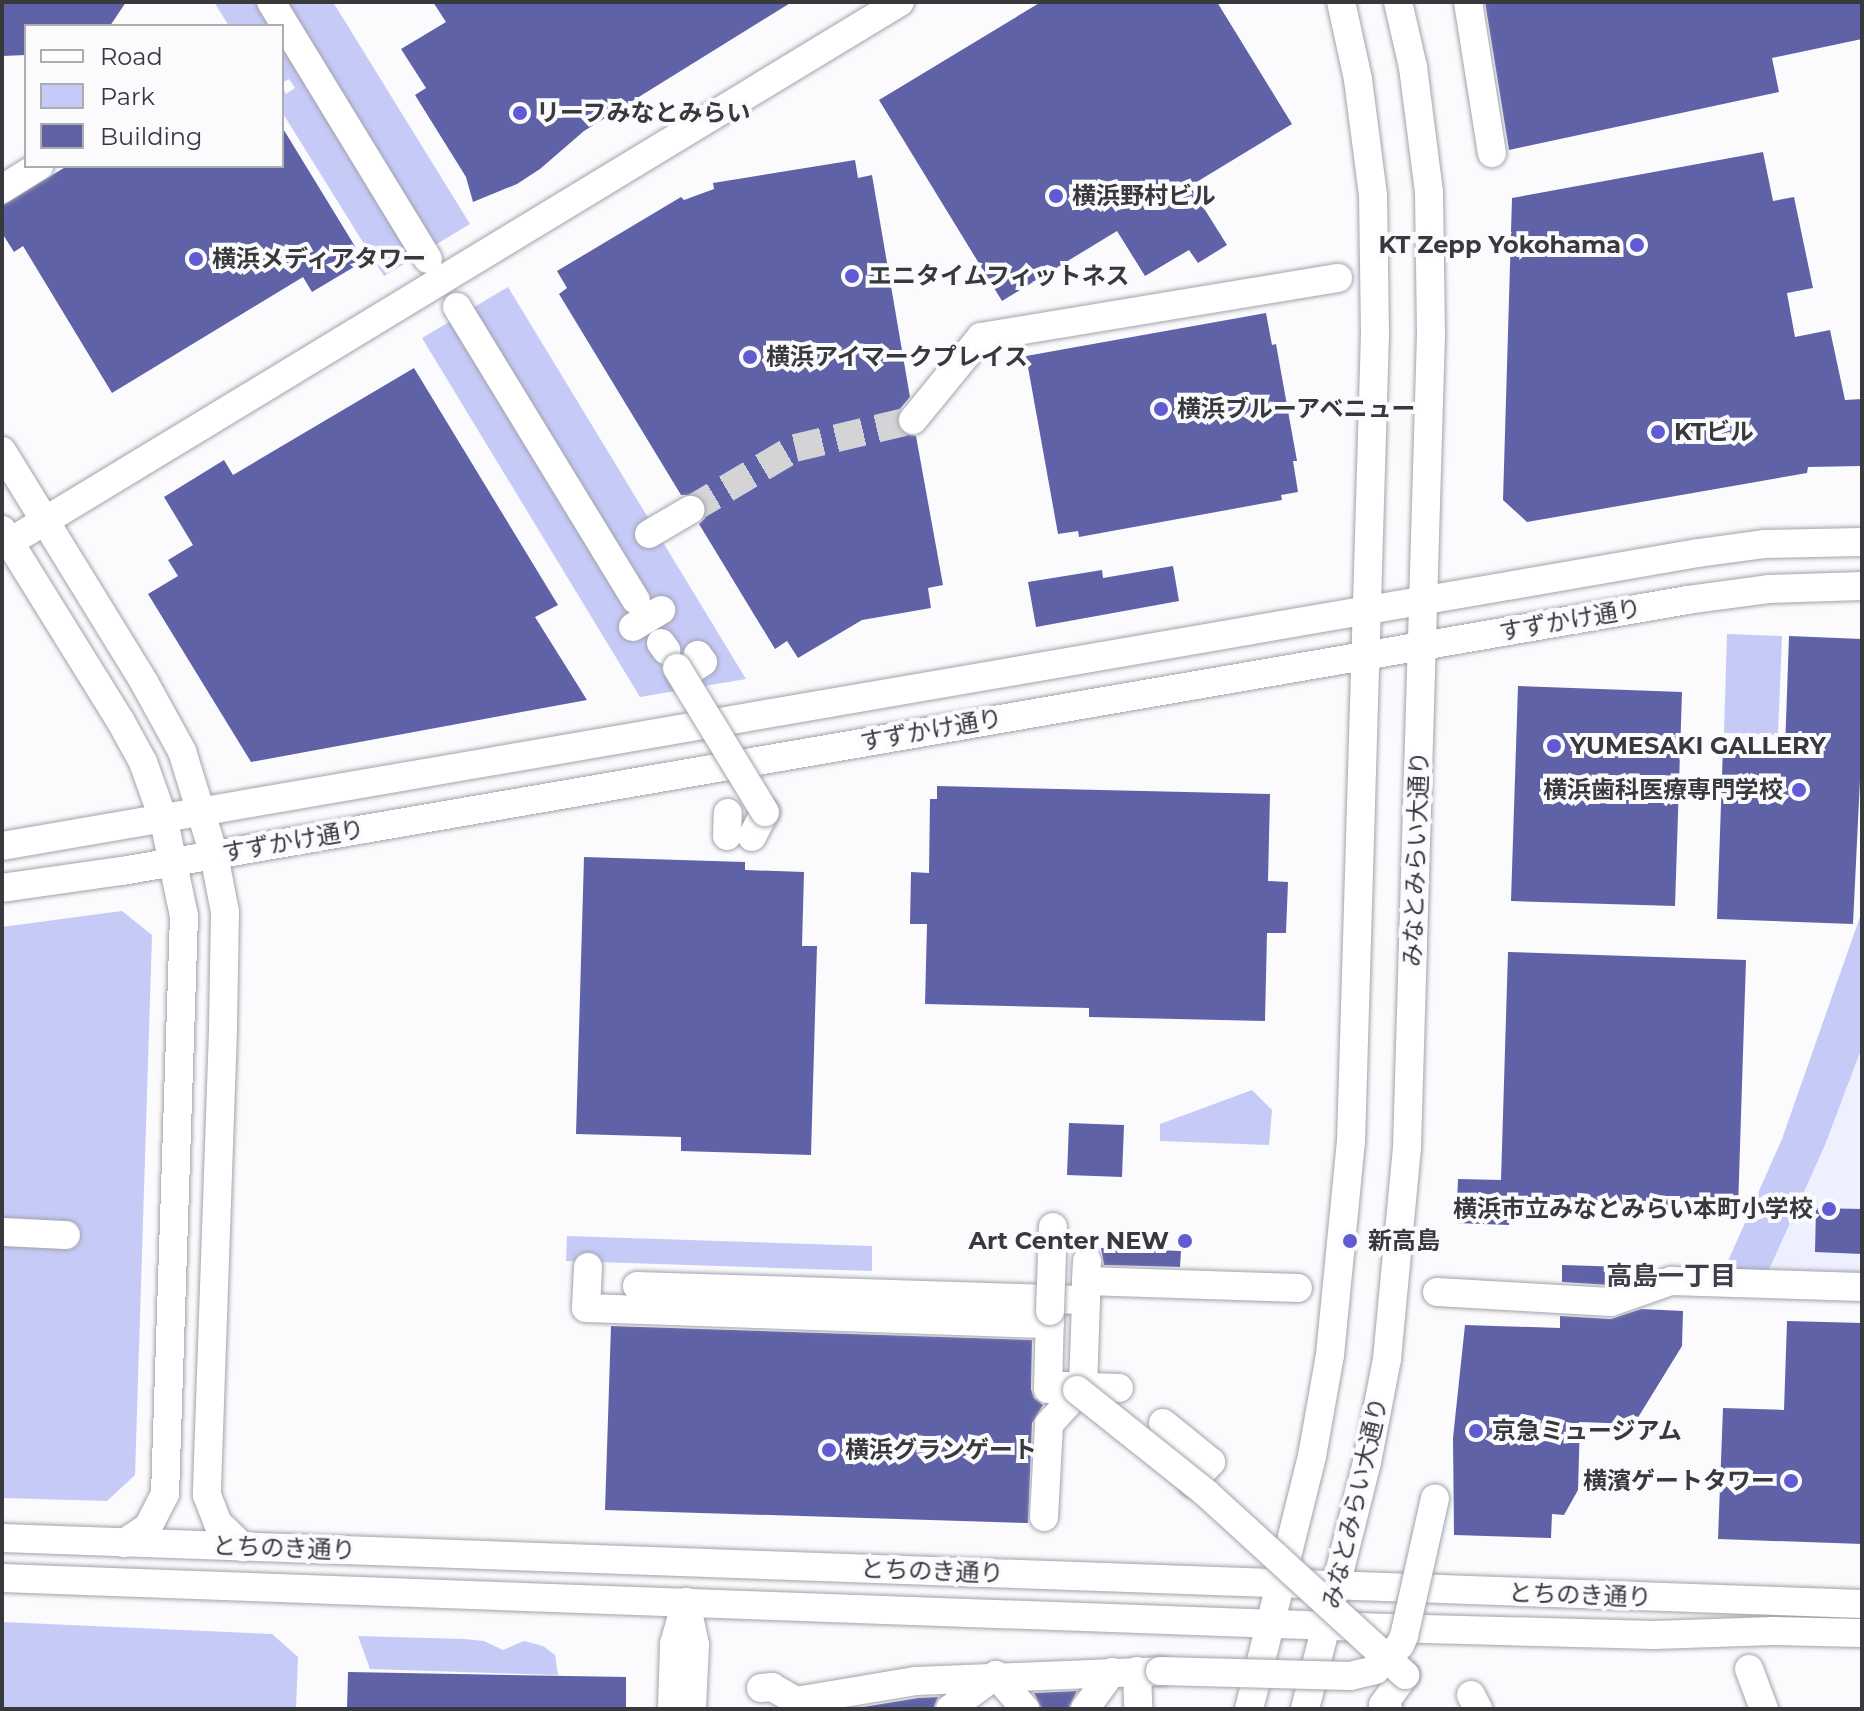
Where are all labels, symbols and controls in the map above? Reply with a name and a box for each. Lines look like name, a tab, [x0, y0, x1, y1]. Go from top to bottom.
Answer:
legend	[24, 24, 284, 168]
text: Road	[100, 42, 163, 71]
text: Park	[100, 82, 155, 111]
place label: リーフみなとみらい	[536, 99, 752, 127]
marker: リーフみなとみらい	[511, 104, 529, 122]
text: Building	[100, 122, 203, 151]
place label: 横浜野村ビル	[1072, 182, 1216, 210]
marker: 横浜野村ビル	[1047, 187, 1065, 205]
place label: KT Zepp Yokohama	[1379, 231, 1621, 259]
marker: KT Zepp Yokohama	[1628, 236, 1646, 254]
place label: 横浜メディアタワー	[212, 245, 428, 273]
marker: 横浜メディアタワー	[187, 250, 205, 268]
place label: エニタイムフィットネス	[868, 262, 1132, 290]
marker: エニタイムフィットネス	[843, 267, 861, 285]
place label: 横浜アイマークプレイス	[766, 343, 1030, 371]
marker: 横浜アイマークプレイス	[741, 348, 759, 366]
place label: 横浜ブルーアベニュー	[1177, 395, 1417, 423]
marker: 横浜ブルーアベニュー	[1152, 400, 1170, 418]
place label: KTビル	[1674, 418, 1754, 446]
marker: KTビル	[1649, 423, 1667, 441]
street label: すずかけ通り	[1497, 593, 1643, 647]
street label: すずかけ通り	[858, 703, 1004, 757]
place label: YUMESAKI GALLERY	[1570, 732, 1826, 760]
marker: YUMESAKI GALLERY	[1545, 737, 1563, 755]
street label: みなとみらい大通り	[1398, 751, 1434, 967]
place label: 横浜歯科医療専門学校	[1543, 776, 1783, 804]
marker: 横浜歯科医療専門学校	[1790, 781, 1808, 799]
street label: すずかけ通り	[220, 814, 366, 868]
place label: 横浜市立みなとみらい本町小学校	[1453, 1195, 1813, 1223]
marker: 横浜市立みなとみらい本町小学校	[1820, 1200, 1838, 1218]
place label: Art Center NEW	[969, 1227, 1169, 1255]
place label: 新高島	[1368, 1227, 1440, 1255]
marker: 新高島	[1339, 1230, 1361, 1252]
marker: Art Center NEW	[1176, 1232, 1194, 1250]
district label: 高島一丁目	[1606, 1261, 1736, 1293]
street label: みなとみらい大通り	[1317, 1395, 1393, 1611]
place label: 京急ミュージアム	[1492, 1417, 1684, 1445]
marker: 京急ミュージアム	[1467, 1422, 1485, 1440]
place label: 横浜グランゲート	[845, 1436, 1037, 1464]
marker: 横浜グランゲート	[820, 1441, 838, 1459]
place label: 横濱ゲートタワー	[1583, 1467, 1775, 1495]
marker: 横濱ゲートタワー	[1782, 1472, 1800, 1490]
street label: とちのき通り	[212, 1531, 356, 1565]
street label: とちのき通り	[860, 1554, 1004, 1588]
street label: とちのき通り	[1508, 1578, 1652, 1612]

